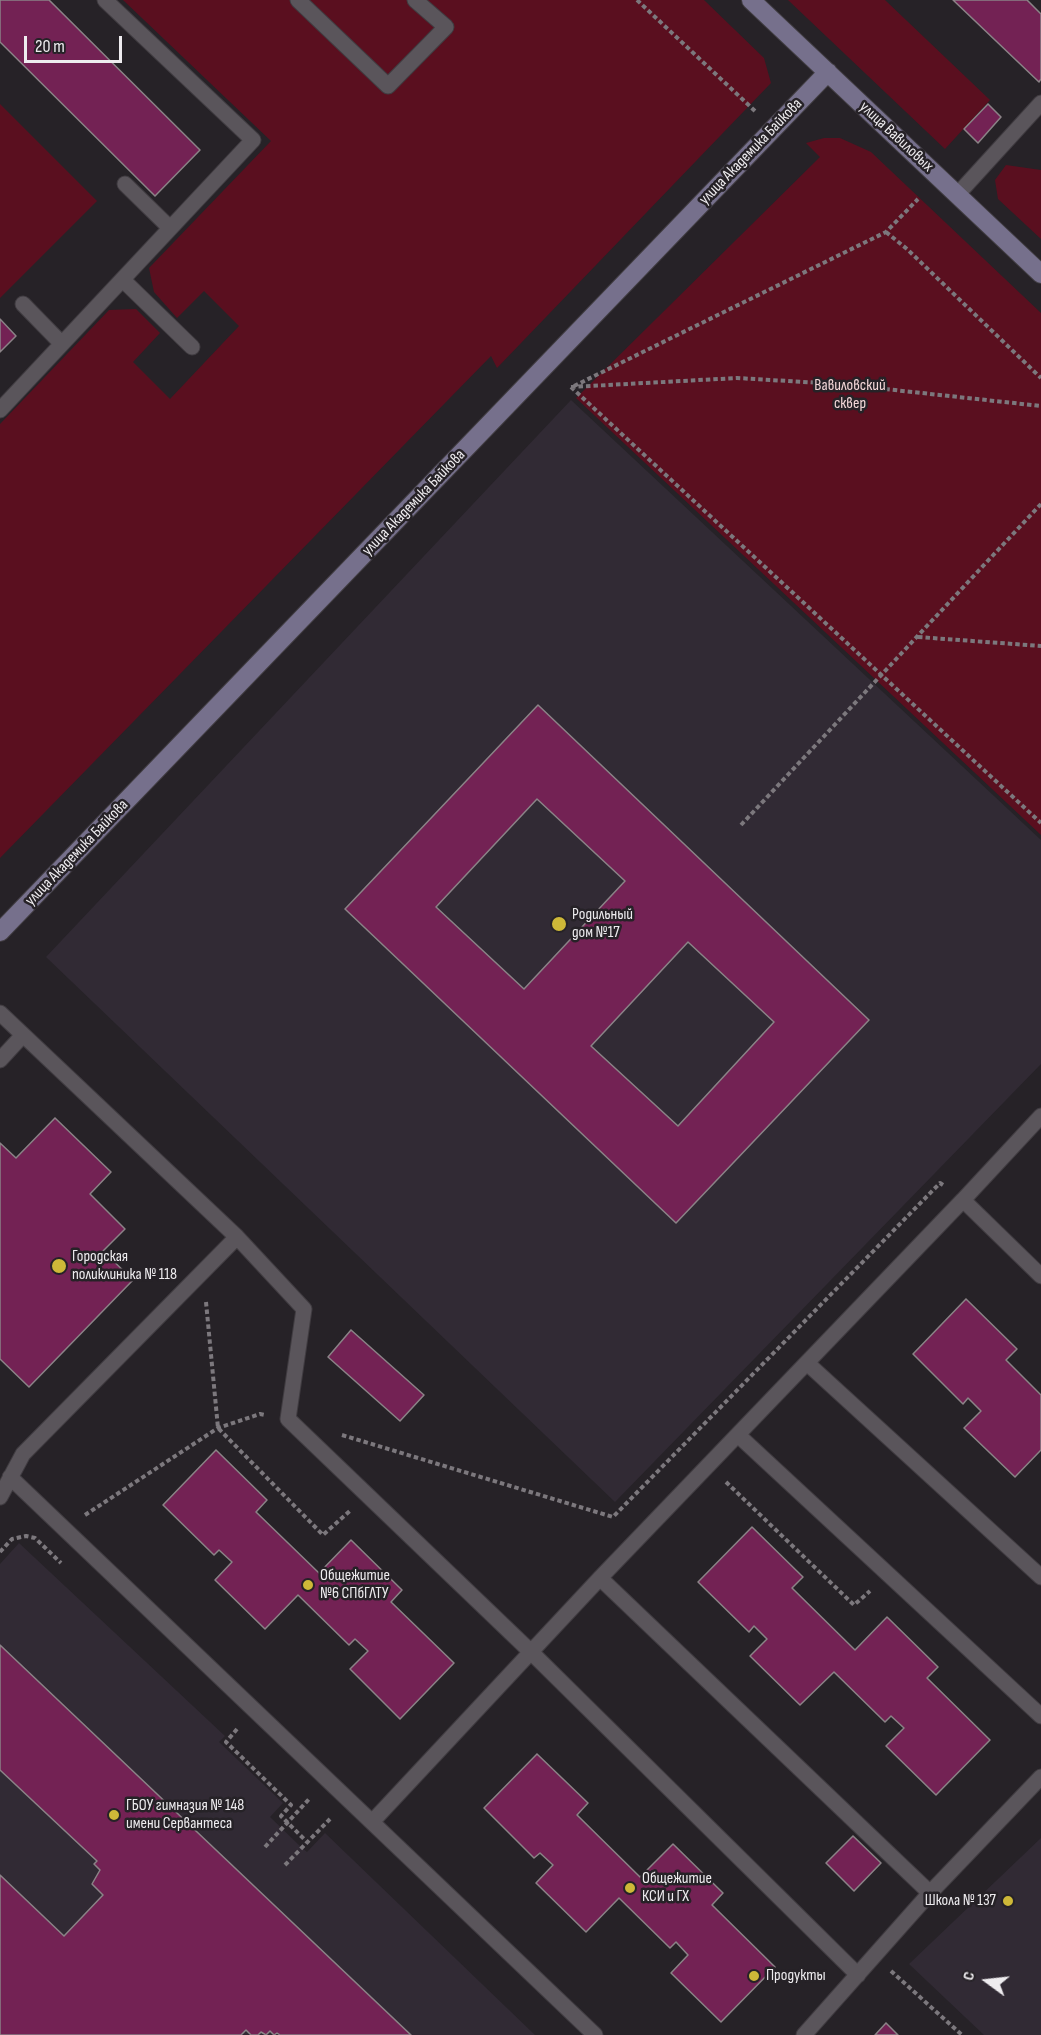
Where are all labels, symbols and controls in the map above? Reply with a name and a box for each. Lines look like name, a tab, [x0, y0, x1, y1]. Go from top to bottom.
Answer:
scale bar	[27, 24, 124, 62]
text: 20 m	[35, 36, 65, 57]
street label: улица Академика Байкова	[695, 95, 807, 209]
street label: улица Вавиловых	[855, 98, 937, 176]
park label: Вавиловский сквер	[814, 376, 886, 414]
street label: улица Академика Байкова	[358, 446, 470, 560]
street label: улица Академика Байкова	[21, 796, 133, 910]
place label: Родильный дом №17	[572, 905, 633, 943]
marker: Родильный дом №17	[550, 915, 568, 933]
place label: Городская поликлиника № 118	[72, 1247, 177, 1285]
marker: Городская поликлиника № 118	[50, 1257, 68, 1275]
place label: Общежитие №6 СПбГЛТУ	[320, 1566, 390, 1604]
marker: Общежитие №6 СПбГЛТУ	[301, 1578, 315, 1592]
place label: ГБОУ гимназия № 148 имени Сервантеса	[126, 1796, 244, 1834]
marker: ГБОУ гимназия № 148 имени Сервантеса	[107, 1808, 121, 1822]
place label: Общежитие КСИ и ГХ	[642, 1869, 712, 1907]
marker: Общежитие КСИ и ГХ	[623, 1881, 637, 1895]
place label: Школа № 137	[925, 1891, 996, 1911]
marker: Школа № 137	[1001, 1894, 1015, 1908]
north arrow	[957, 1951, 1017, 2011]
place label: Продукты	[766, 1966, 826, 1986]
marker: Продукты	[747, 1969, 761, 1983]
text: С	[959, 1970, 979, 1983]

